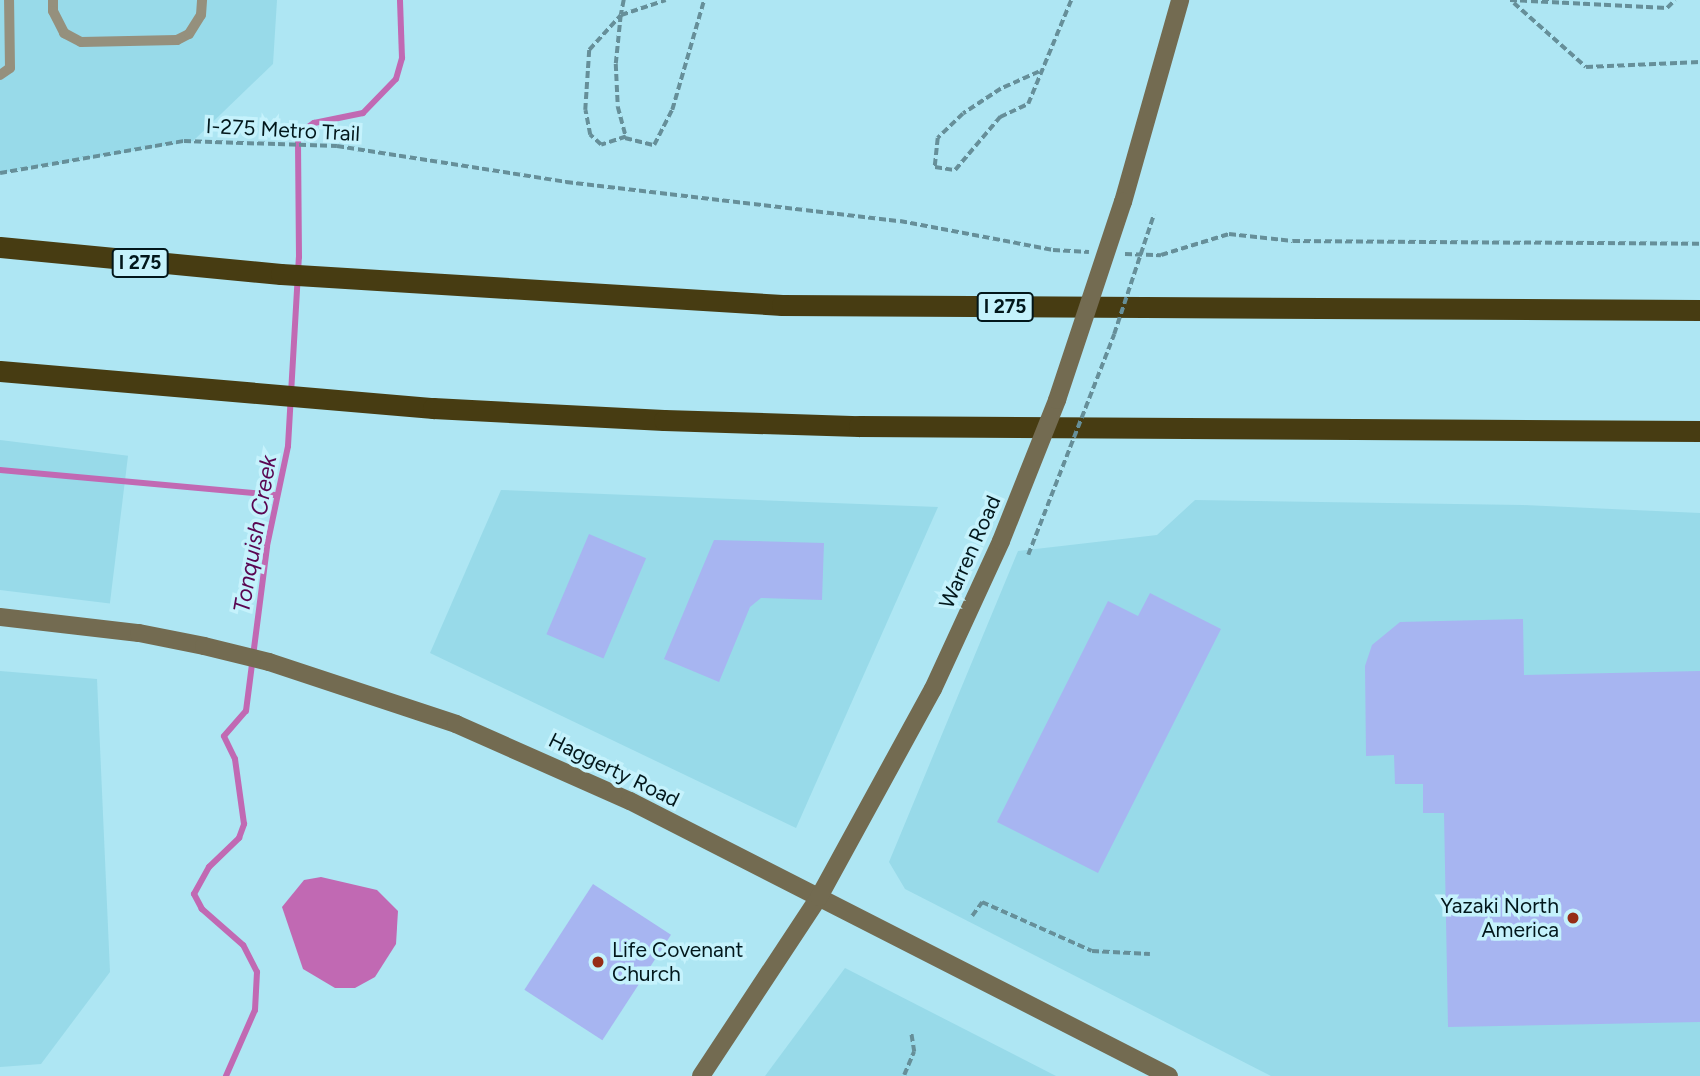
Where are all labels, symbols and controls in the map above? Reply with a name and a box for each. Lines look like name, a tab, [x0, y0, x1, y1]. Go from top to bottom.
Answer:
street label: I-275 Metro Trail	[205, 113, 361, 147]
road number: I 275	[110, 247, 170, 278]
road number: I 275	[975, 292, 1035, 322]
water label: Tonquish Creek	[228, 453, 282, 615]
street label: Warren Road	[934, 492, 1006, 612]
street label: Haggerty Road	[545, 728, 683, 812]
place label: Yazaki North America	[1440, 893, 1559, 943]
marker: Yazaki North America	[1565, 910, 1581, 926]
place label: Life Covenant Church	[612, 937, 743, 987]
marker: Life Covenant Church	[590, 954, 606, 970]

